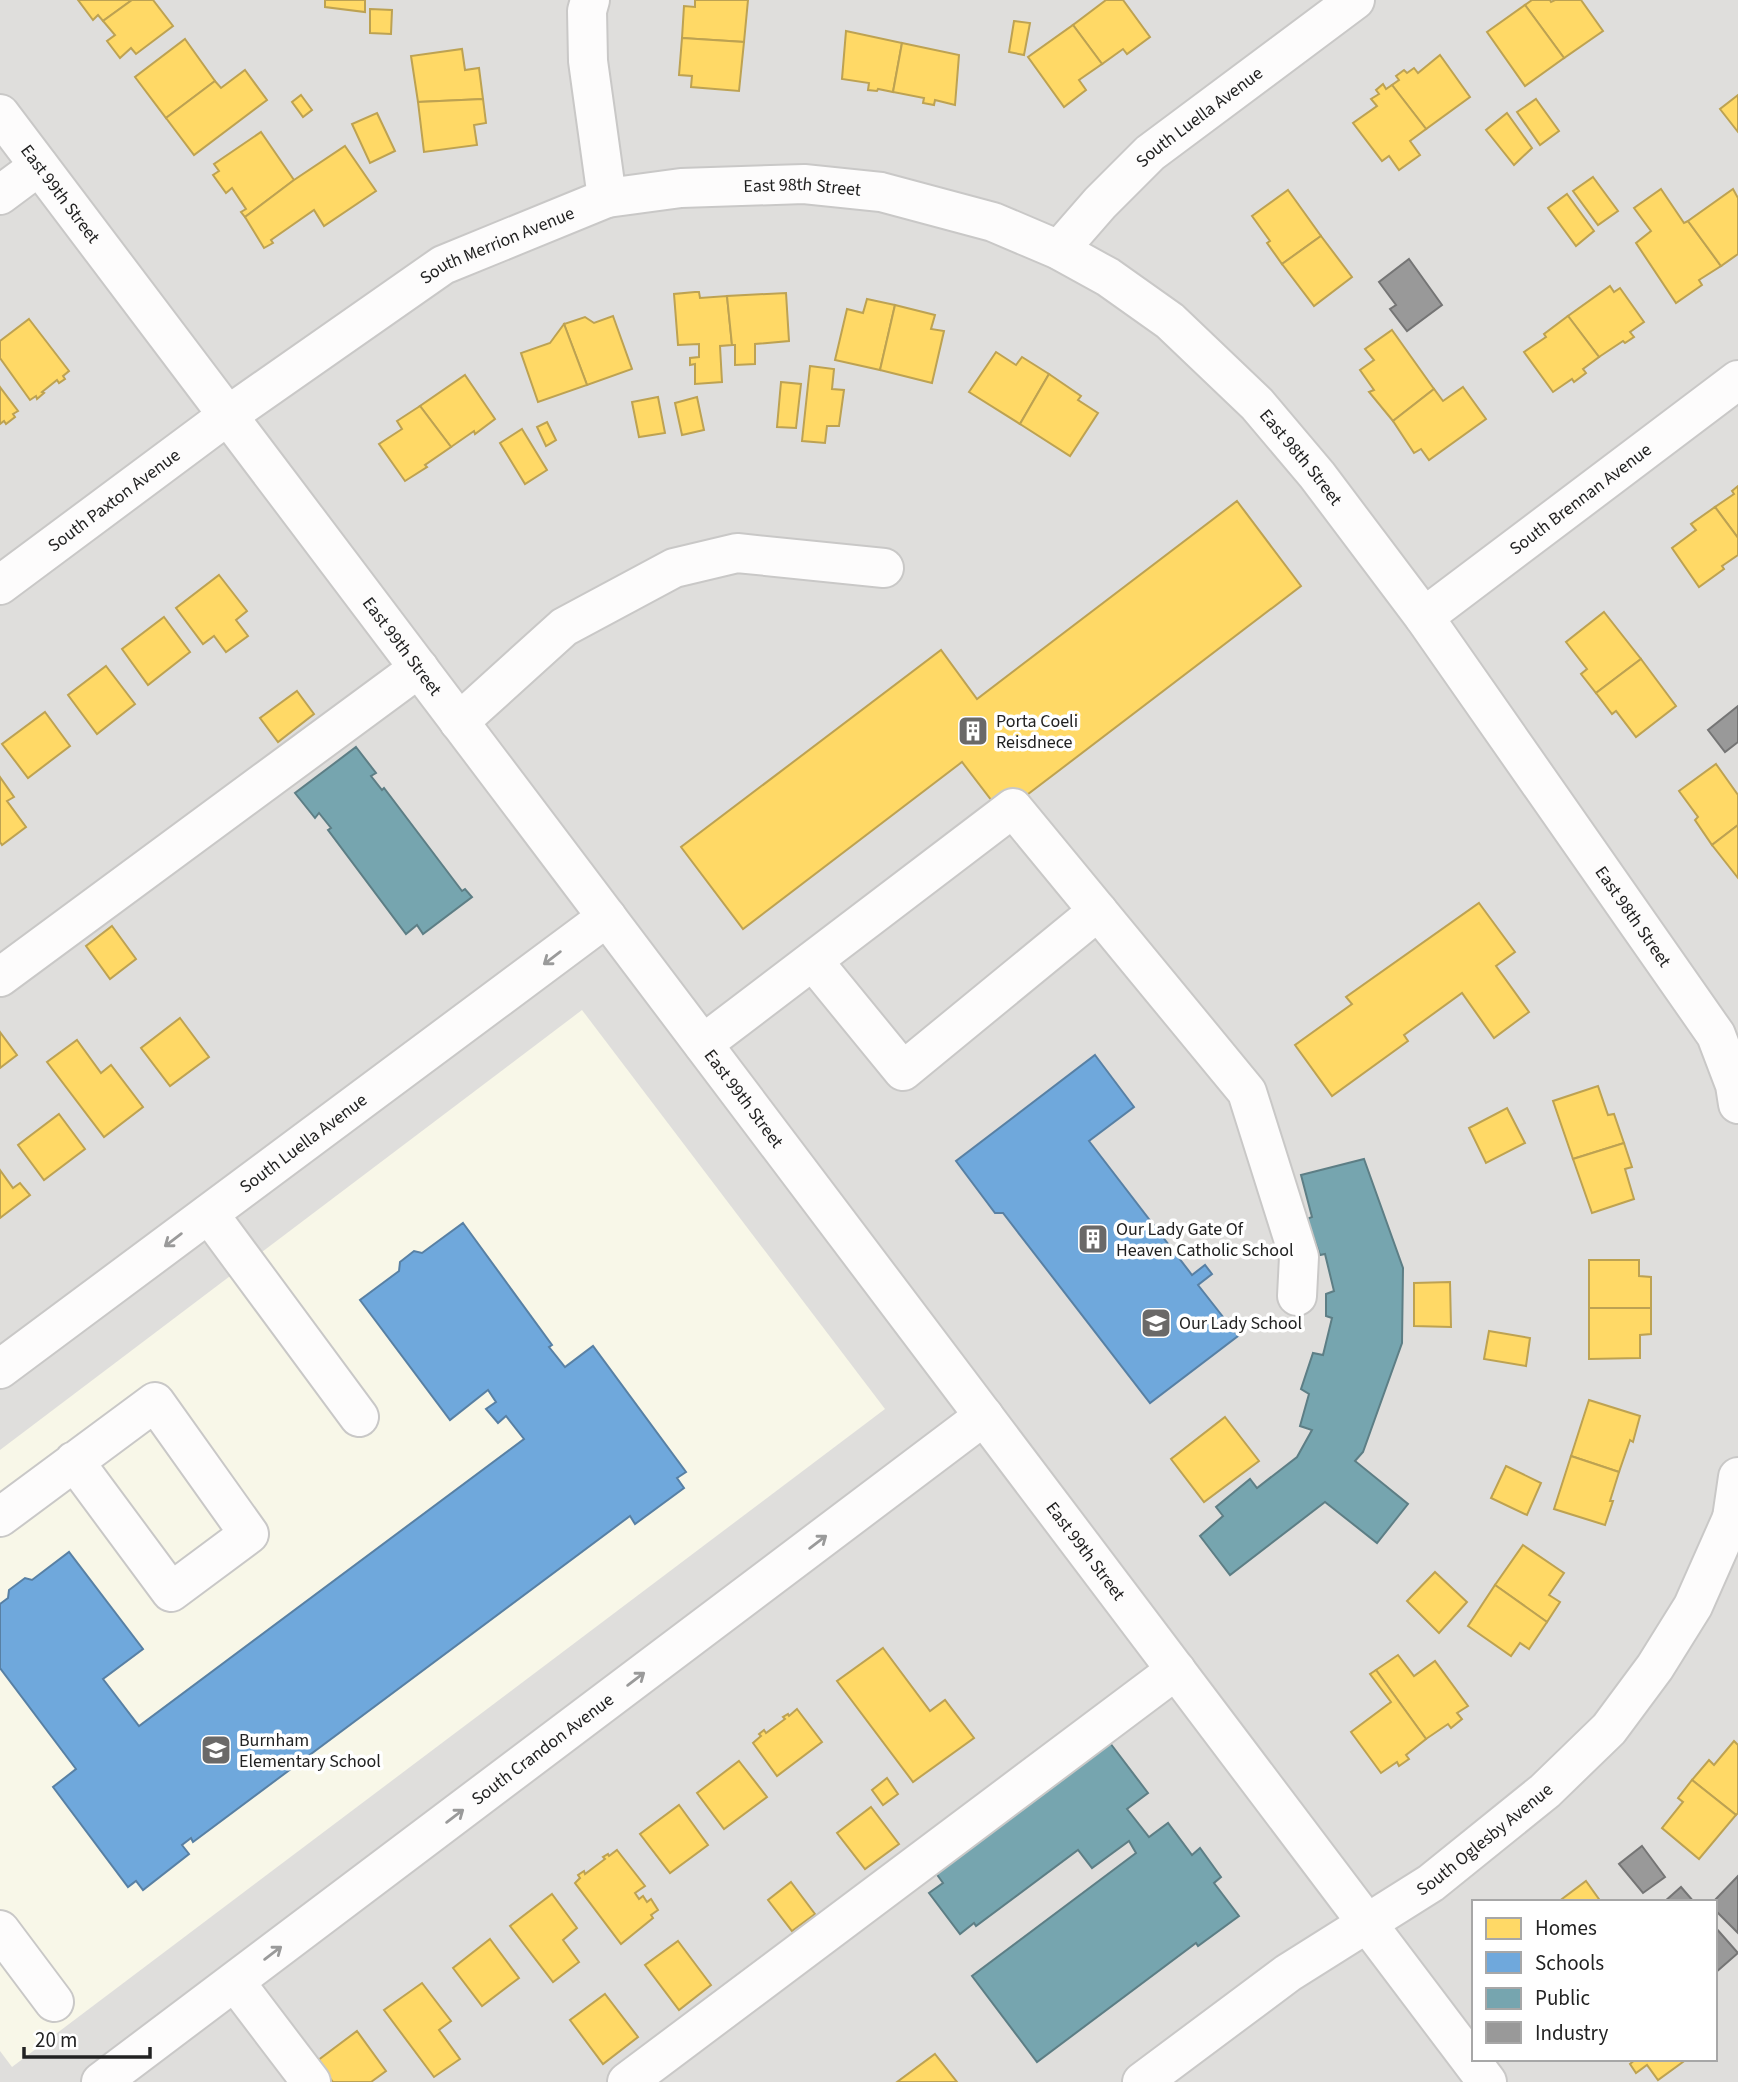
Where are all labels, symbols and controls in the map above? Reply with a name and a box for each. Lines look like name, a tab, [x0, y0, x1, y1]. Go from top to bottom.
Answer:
street label: South Luella Avenue	[1130, 61, 1268, 173]
street label: East 99th Street	[15, 139, 106, 248]
street label: East 98th Street	[743, 171, 862, 202]
street label: South Merrion Avenue	[415, 200, 578, 290]
street label: East 98th Street	[1254, 404, 1348, 511]
street label: South Brennan Avenue	[1504, 437, 1657, 561]
street label: South Paxton Avenue	[43, 443, 185, 558]
street label: East 99th Street	[357, 592, 448, 701]
place label: Porta Coeli Reisdnece	[996, 709, 1078, 755]
building icon: Porta Coeli Reisdnece	[956, 714, 990, 748]
street label: East 98th Street	[1589, 861, 1677, 972]
one-way arrow	[543, 951, 562, 965]
street label: East 99th Street	[698, 1044, 789, 1153]
street label: South Luella Avenue	[234, 1087, 372, 1199]
place label: Our Lady Gate Of Heaven Catholic School	[1116, 1217, 1293, 1263]
building icon: Our Lady Gate Of Heaven Catholic School	[1076, 1222, 1110, 1256]
one-way arrow	[164, 1233, 183, 1248]
school or university icon: Our Lady School	[1139, 1306, 1173, 1340]
place label: Our Lady School	[1179, 1311, 1302, 1336]
street label: East 99th Street	[1040, 1496, 1131, 1606]
one-way arrow	[808, 1535, 827, 1549]
one-way arrow	[627, 1672, 646, 1687]
street label: South Crandon Avenue	[466, 1687, 619, 1811]
place label: Burnham Elementary School	[239, 1728, 381, 1774]
school or university icon: Burnham Elementary School	[199, 1733, 233, 1767]
street label: South Oglesby Avenue	[1411, 1777, 1558, 1902]
one-way arrow	[445, 1809, 464, 1823]
legend	[1472, 1900, 1717, 2061]
text: Homes	[1535, 1913, 1597, 1943]
one-way arrow	[263, 1946, 282, 1960]
text: Schools	[1535, 1948, 1604, 1978]
text: Public	[1535, 1983, 1590, 2013]
scale bar	[24, 2016, 150, 2060]
text: Industry	[1535, 2018, 1608, 2048]
text: 20 m	[35, 2025, 77, 2055]

